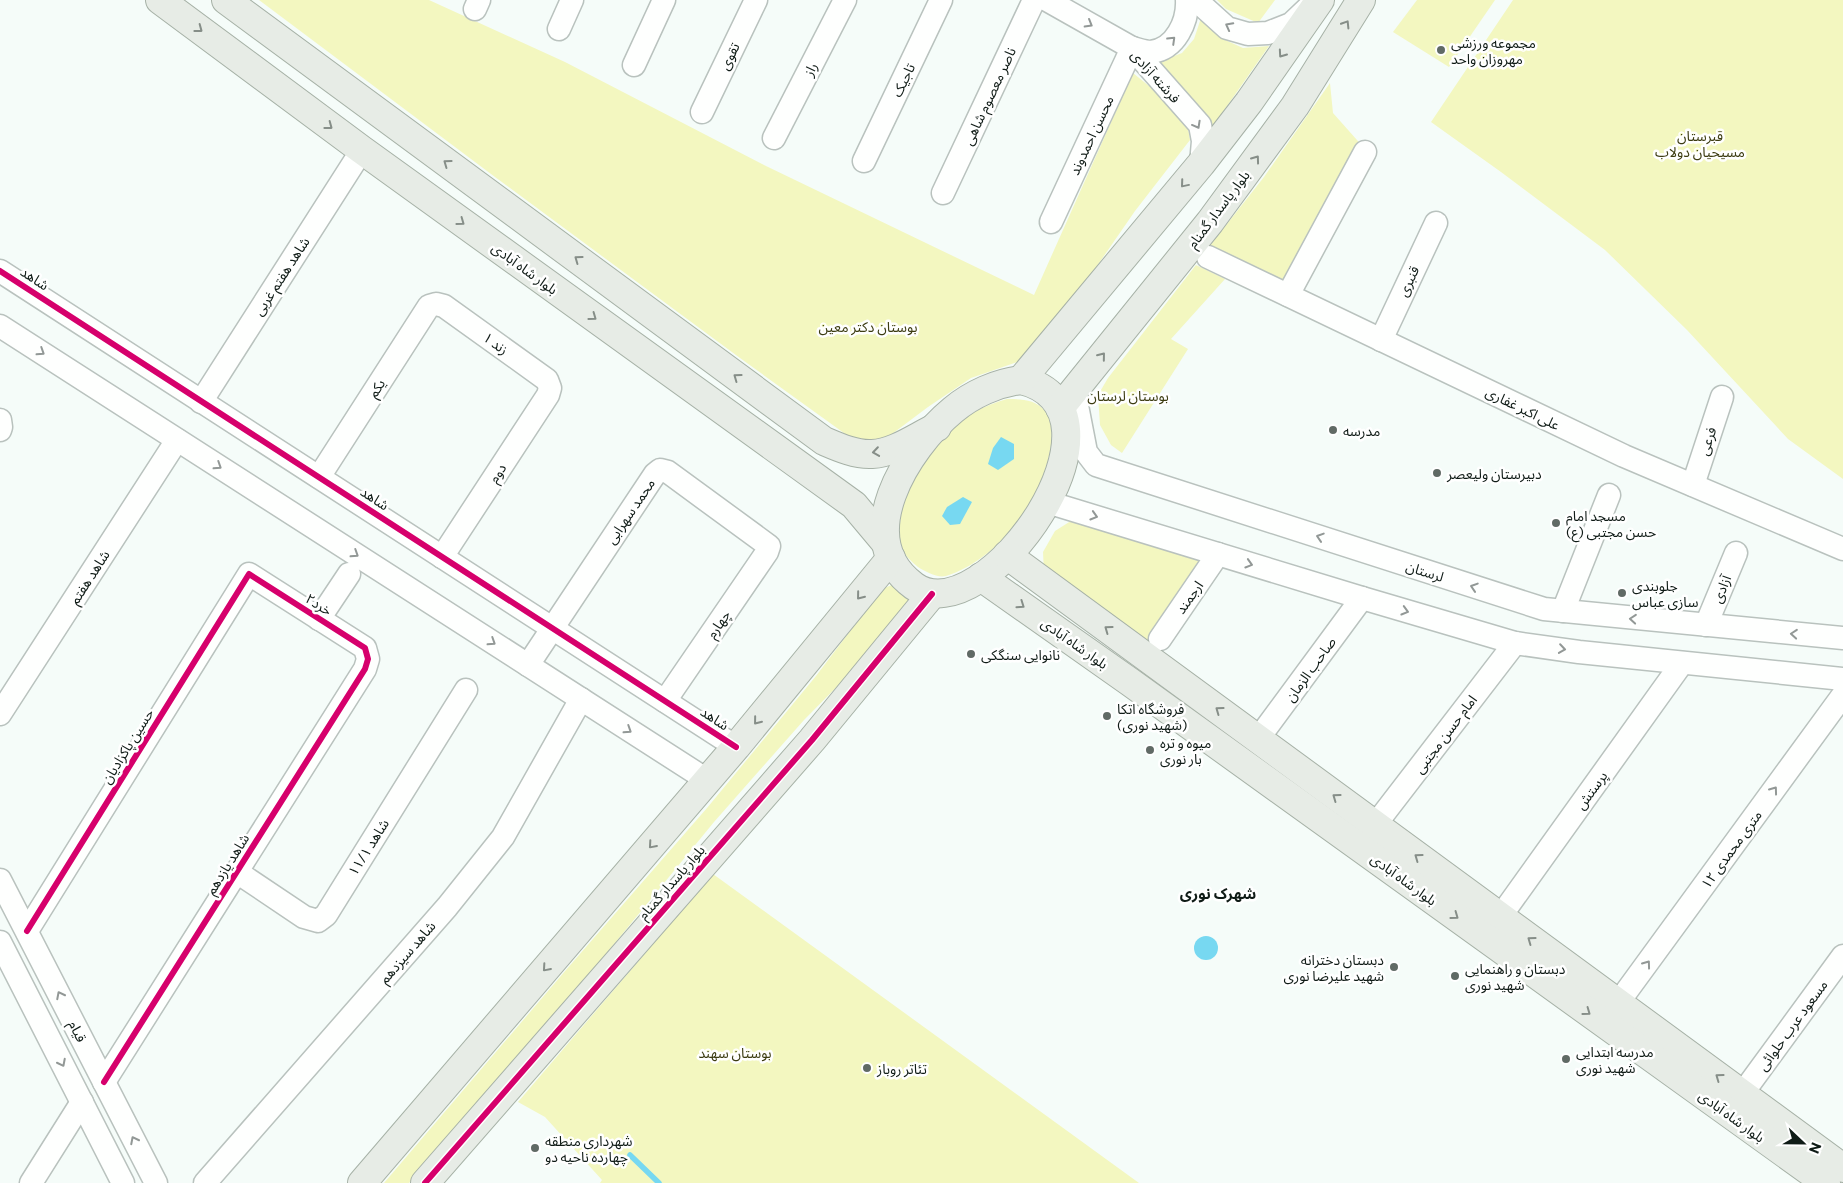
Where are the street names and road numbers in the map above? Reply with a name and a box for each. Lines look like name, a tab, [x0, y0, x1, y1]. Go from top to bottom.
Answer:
street label: تقوی	[715, 40, 744, 73]
street label: ناصر معصوم شاهی	[959, 44, 1022, 149]
street label: فرشته آزادی	[1127, 46, 1184, 107]
street label: راز	[799, 59, 821, 80]
street label: تاجیک	[888, 60, 918, 100]
street label: محسن احمدوند	[1065, 93, 1118, 178]
street label: بلوار پاسدار گمنام	[1183, 167, 1255, 253]
street label: شاهد هفتم غربی	[249, 234, 315, 320]
street label: بلوار شاه آبادی	[488, 238, 562, 299]
street label: شاهد	[18, 263, 52, 293]
street label: قنبری	[1394, 263, 1423, 300]
street label: زند ۱	[480, 328, 512, 359]
street label: یکم	[364, 375, 391, 402]
street label: علی اکبر غفاری	[1483, 383, 1563, 434]
street label: فرعی	[1694, 425, 1720, 458]
street label: دوم	[485, 460, 512, 488]
street label: محمد سهرابی	[602, 475, 659, 547]
street label: شاهد	[358, 483, 392, 513]
street label: شاهد هفتم	[65, 547, 115, 609]
street label: لرستان	[1404, 557, 1446, 586]
street label: آزادی	[1708, 572, 1736, 606]
street label: ارجمند	[1172, 577, 1207, 617]
street label: خرد۲	[302, 589, 335, 619]
street label: چهارم	[702, 606, 736, 643]
street label: بلوار شاه آبادی	[1038, 614, 1112, 673]
street label: صاحب الزمان	[1281, 633, 1340, 705]
street label: امام حسن مجتبی	[1410, 691, 1482, 778]
street label: شاهد	[698, 703, 732, 733]
street label: حسین پاکزادیان	[97, 705, 159, 788]
street label: پرستش	[1571, 767, 1612, 814]
street label: ۱۲ متری محمدی	[1697, 807, 1766, 892]
street label: شاهد ۱۱/۱	[344, 816, 392, 878]
street label: شاهد یازدهم	[202, 830, 255, 899]
street label: بلوار پاسدار گمنام	[634, 841, 710, 925]
street label: بلوار شاه آبادی	[1367, 849, 1441, 910]
street label: شاهد سیزدهم	[375, 917, 441, 989]
street label: مسعود عرب حلوائی	[1753, 976, 1831, 1074]
street label: قیام	[63, 1017, 91, 1046]
street label: بلوار شاه آبادی	[1695, 1086, 1769, 1147]

